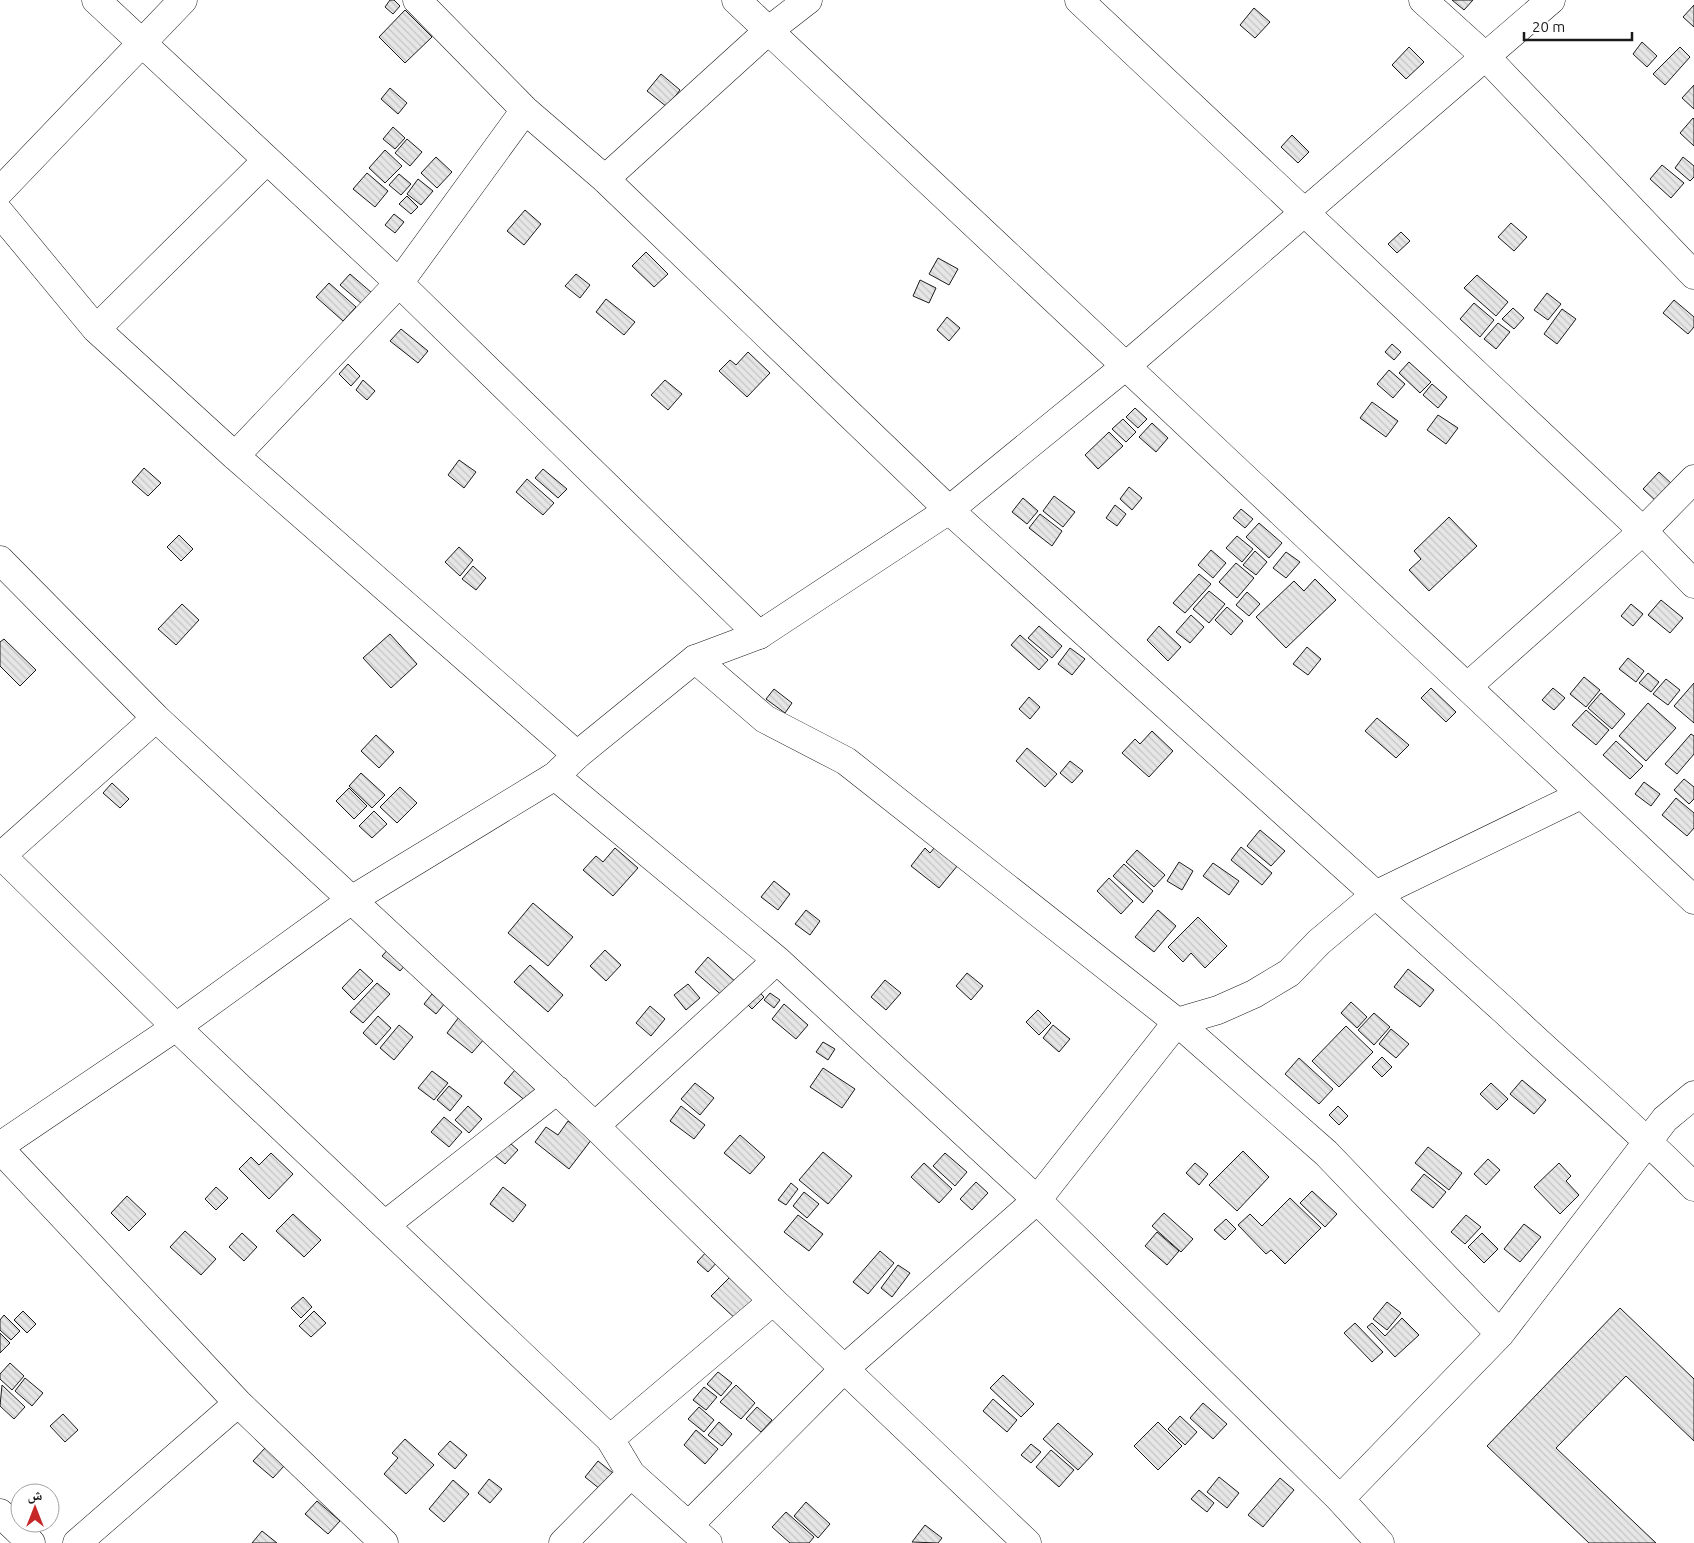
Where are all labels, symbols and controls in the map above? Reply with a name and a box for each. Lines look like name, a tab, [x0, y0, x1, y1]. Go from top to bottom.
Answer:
scale bar	[1524, 10, 1632, 42]
text: 20 m	[1532, 18, 1565, 35]
north arrow	[10, 1483, 60, 1533]
text: ش	[28, 1487, 43, 1504]

